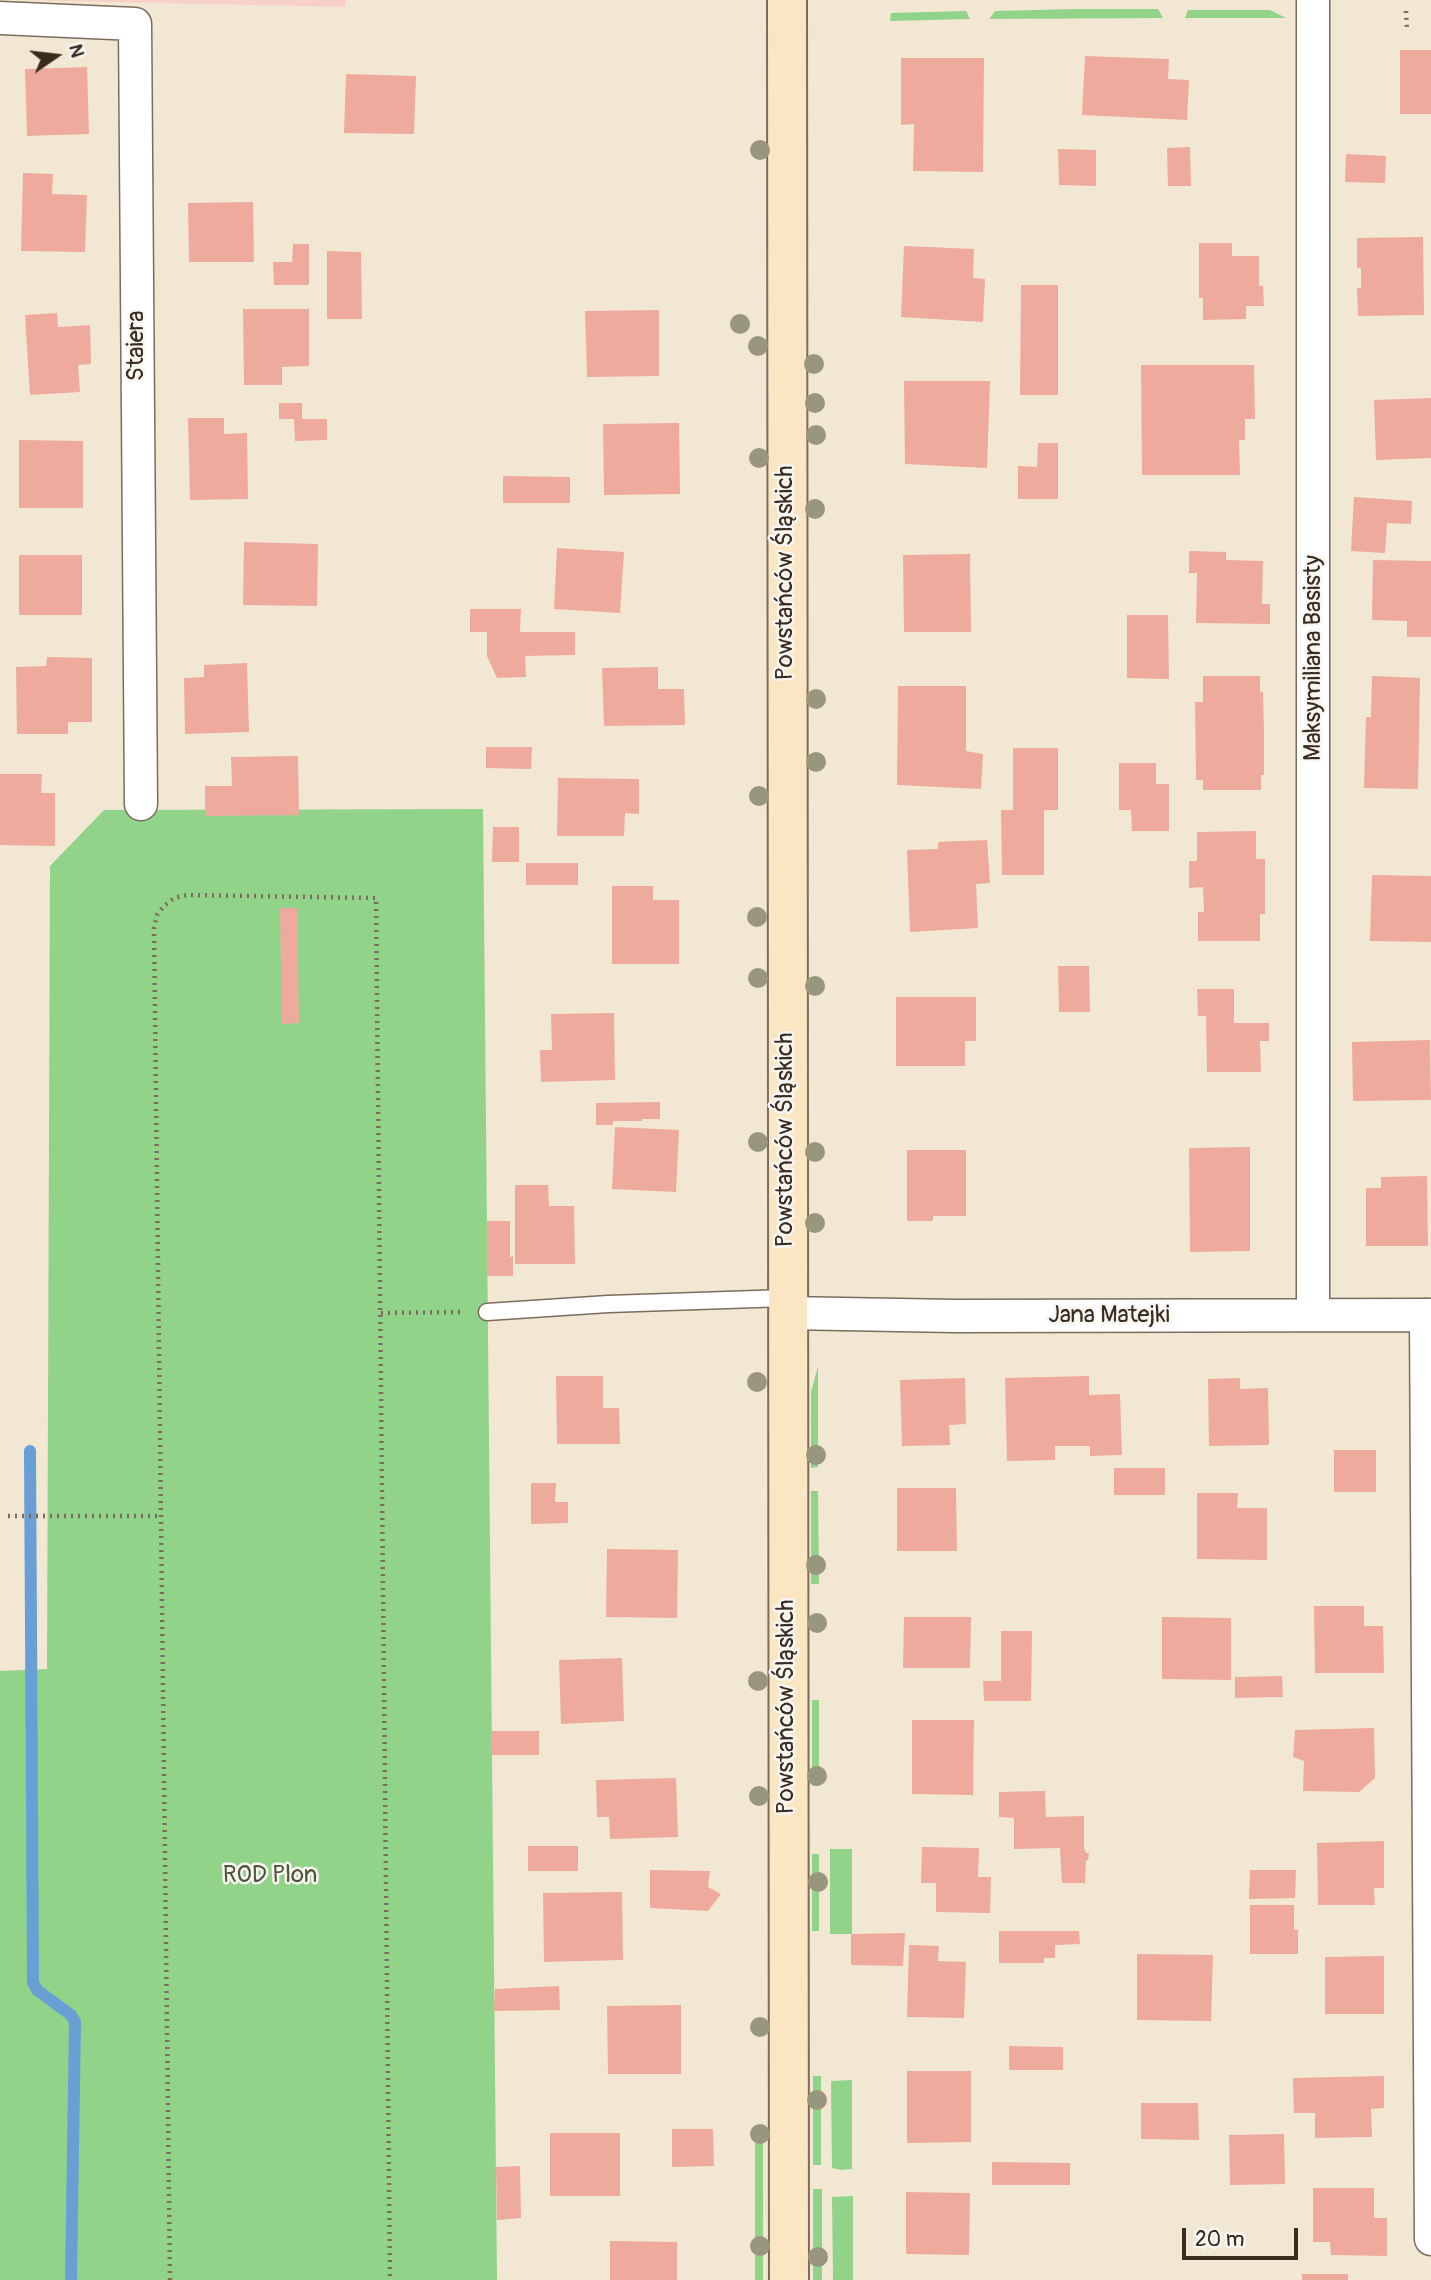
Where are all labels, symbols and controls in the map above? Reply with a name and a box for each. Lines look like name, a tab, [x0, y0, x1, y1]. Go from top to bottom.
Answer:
north arrow	[21, 21, 91, 91]
text: N	[63, 42, 90, 60]
street label: Staiera	[123, 311, 151, 381]
street label: Powstańców Śląskich	[772, 466, 800, 680]
street label: Maksymiliana Basisty	[1300, 555, 1328, 761]
street label: Powstańców Śląskich	[772, 1033, 800, 1247]
street label: Jana Matejki	[1048, 1302, 1170, 1330]
street label: Powstańców Śląskich	[773, 1600, 801, 1814]
park label: ROD Plon	[223, 1862, 317, 1890]
scale bar	[1186, 2214, 1302, 2258]
text: 20 m	[1195, 2226, 1244, 2253]

